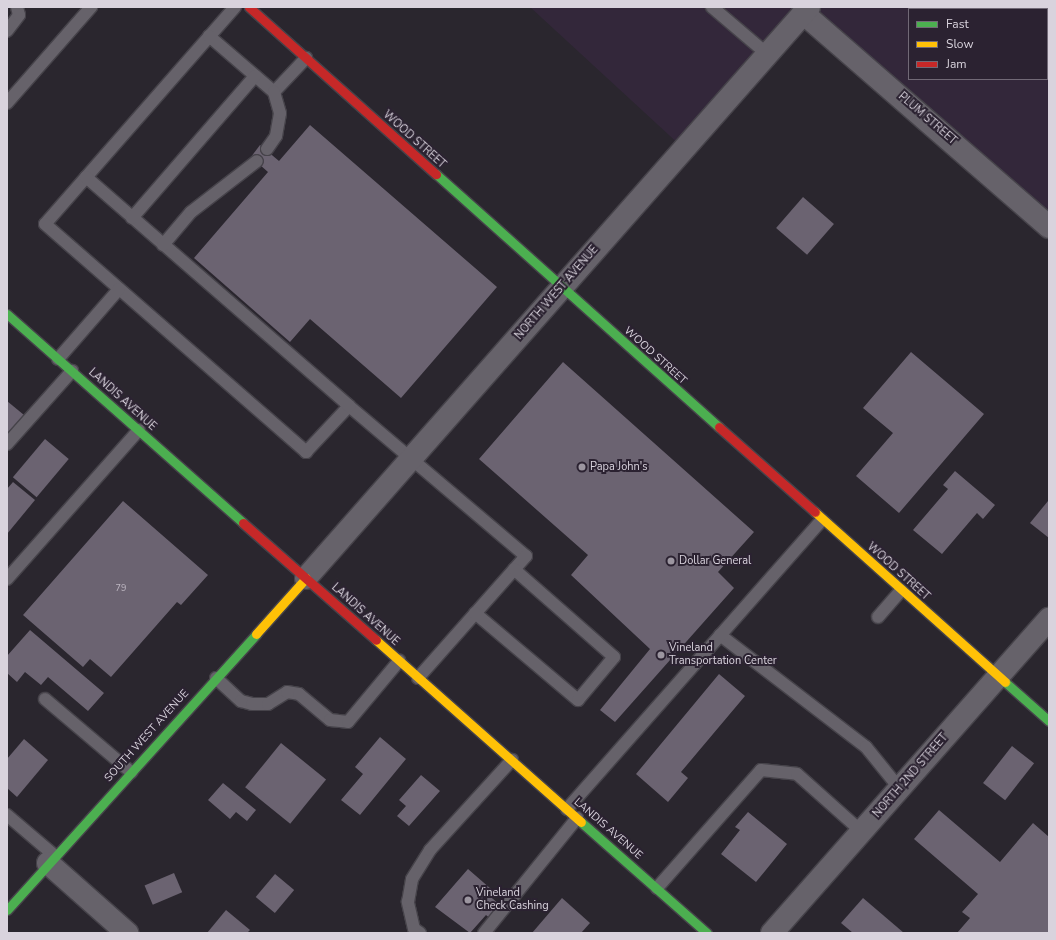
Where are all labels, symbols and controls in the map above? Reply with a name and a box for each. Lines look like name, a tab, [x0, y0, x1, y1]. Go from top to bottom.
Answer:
legend	[908, 8, 1048, 80]
text: Fast	[946, 16, 969, 32]
text: Slow	[946, 36, 974, 52]
text: Jam	[946, 56, 967, 72]
street label: PLUM STREET	[895, 90, 959, 148]
street label: WOOD STREET	[380, 108, 448, 172]
street label: NORTH WEST AVENUE	[513, 243, 601, 343]
street label: WOOD STREET	[621, 324, 689, 388]
street label: LANDIS AVENUE	[85, 366, 159, 434]
place label: Papa John's	[590, 460, 647, 474]
marker: Papa John's	[577, 462, 587, 472]
street label: WOOD STREET	[864, 540, 932, 604]
place label: Dollar General	[679, 554, 751, 568]
marker: Dollar General	[666, 556, 676, 566]
street label: LANDIS AVENUE	[328, 581, 402, 649]
house number: 79	[116, 583, 126, 593]
place label: Vineland Transportation Center	[669, 642, 777, 668]
marker: Vineland Transportation Center	[656, 650, 666, 660]
street label: SOUTH WEST AVENUE	[102, 687, 192, 785]
street label: NORTH 2ND STREET	[871, 731, 951, 821]
street label: LANDIS AVENUE	[571, 796, 645, 862]
place label: Vineland Check Cashing	[476, 887, 549, 913]
marker: Vineland Check Cashing	[463, 895, 473, 905]

